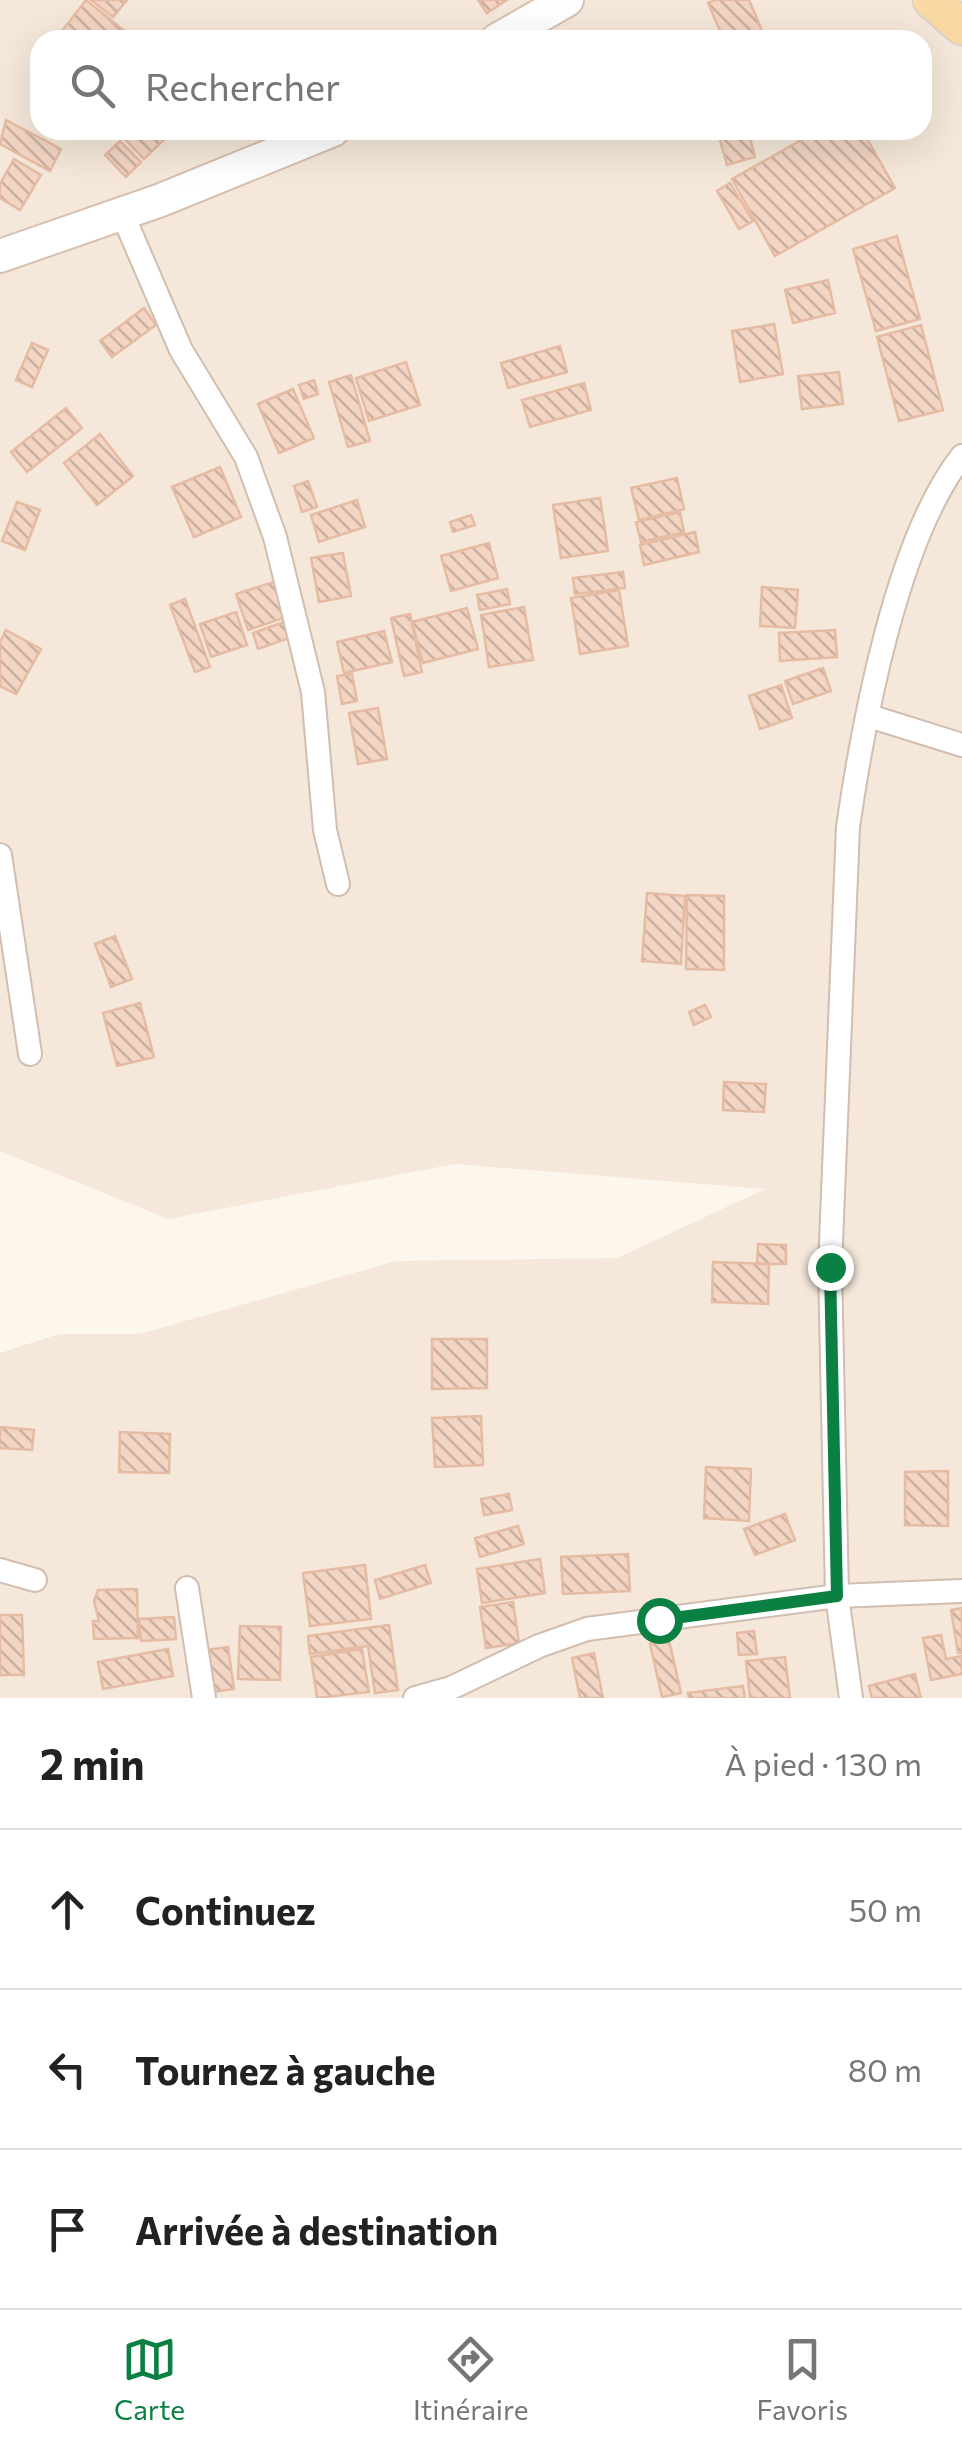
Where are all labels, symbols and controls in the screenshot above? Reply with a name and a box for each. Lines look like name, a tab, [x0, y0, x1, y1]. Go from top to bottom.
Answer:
search box	[30, 30, 932, 140]
icon: search	[65, 58, 120, 113]
text: Rechercher	[145, 62, 340, 109]
route end	[808, 1245, 854, 1291]
route start	[637, 1598, 683, 1644]
text: 2 min	[40, 1737, 145, 1789]
text: À pied · 130 m	[725, 1743, 922, 1783]
icon: ahead	[40, 1882, 95, 1937]
text: Continuez	[135, 1886, 316, 1933]
text: 50 m	[849, 1889, 922, 1929]
icon: left	[40, 2042, 95, 2097]
text: Tournez à gauche	[135, 2046, 436, 2093]
text: 80 m	[848, 2049, 922, 2089]
icon: arrive	[40, 2202, 95, 2257]
text: Arrivée à destination	[135, 2206, 498, 2253]
tab: Carte	[114, 2332, 185, 2426]
tab: Itinéraire	[413, 2332, 529, 2426]
tab: Favoris	[756, 2332, 848, 2426]

